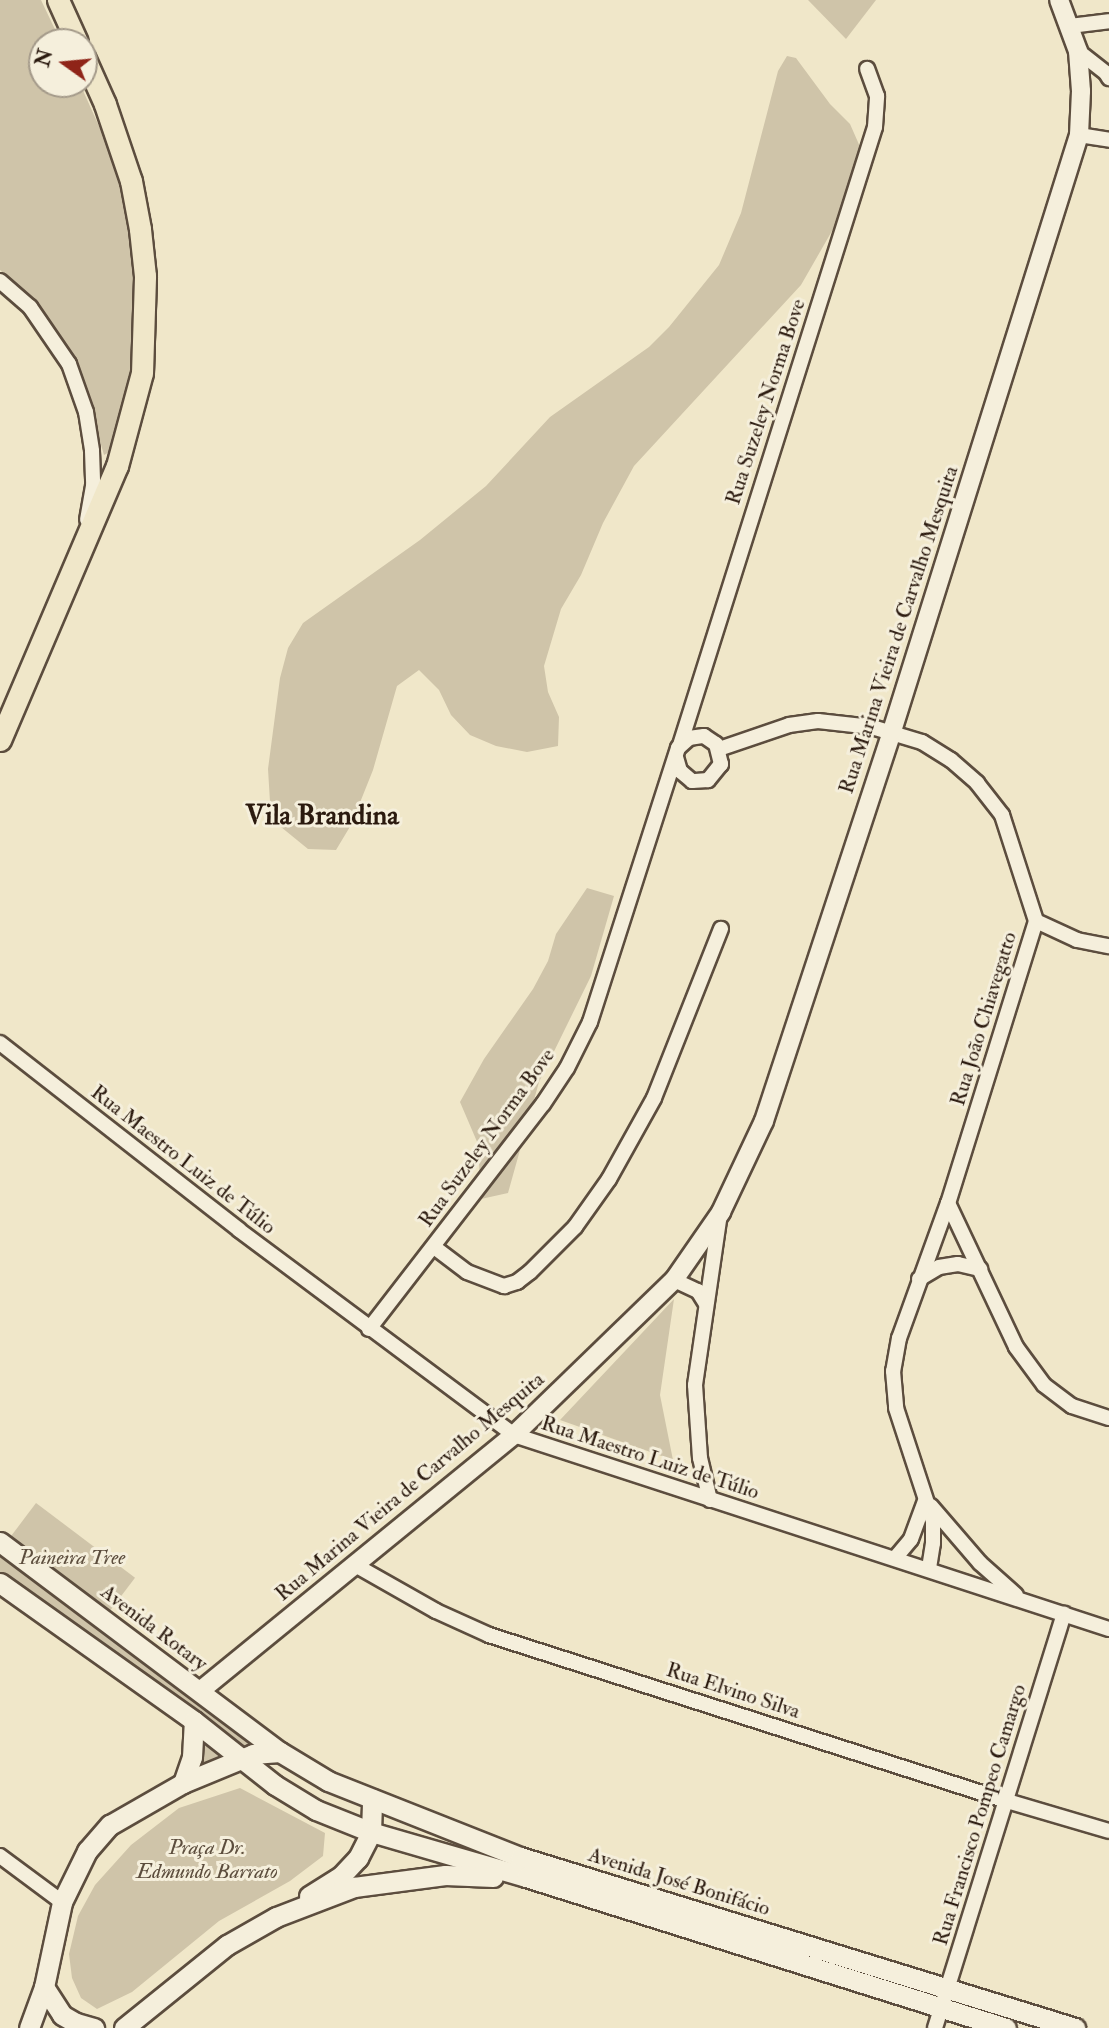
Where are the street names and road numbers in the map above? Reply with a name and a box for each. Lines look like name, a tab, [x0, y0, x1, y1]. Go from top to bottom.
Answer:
street label: Rua Suzeley Norma Bove	[721, 296, 811, 508]
street label: Rua Marina Vieira de Carvalho Mesquita	[834, 463, 964, 797]
street label: Rua João Chiavegatto	[946, 929, 1022, 1109]
street label: Rua Suzeley Norma Bove	[414, 1044, 560, 1232]
street label: Rua Maestro Luiz de Túlio	[86, 1080, 280, 1240]
street label: Rua Marina Vieira de Carvalho Mesquita	[271, 1367, 549, 1607]
street label: Rua Maestro Luiz de Túlio	[538, 1411, 762, 1505]
street label: Avenida Rotary	[95, 1580, 213, 1676]
street label: Rua Elvino Silva	[663, 1658, 803, 1724]
street label: Rua Francisco Pompeo Camargo	[928, 1681, 1032, 1949]
street label: Avenida José Bonifácio	[585, 1842, 773, 1922]

